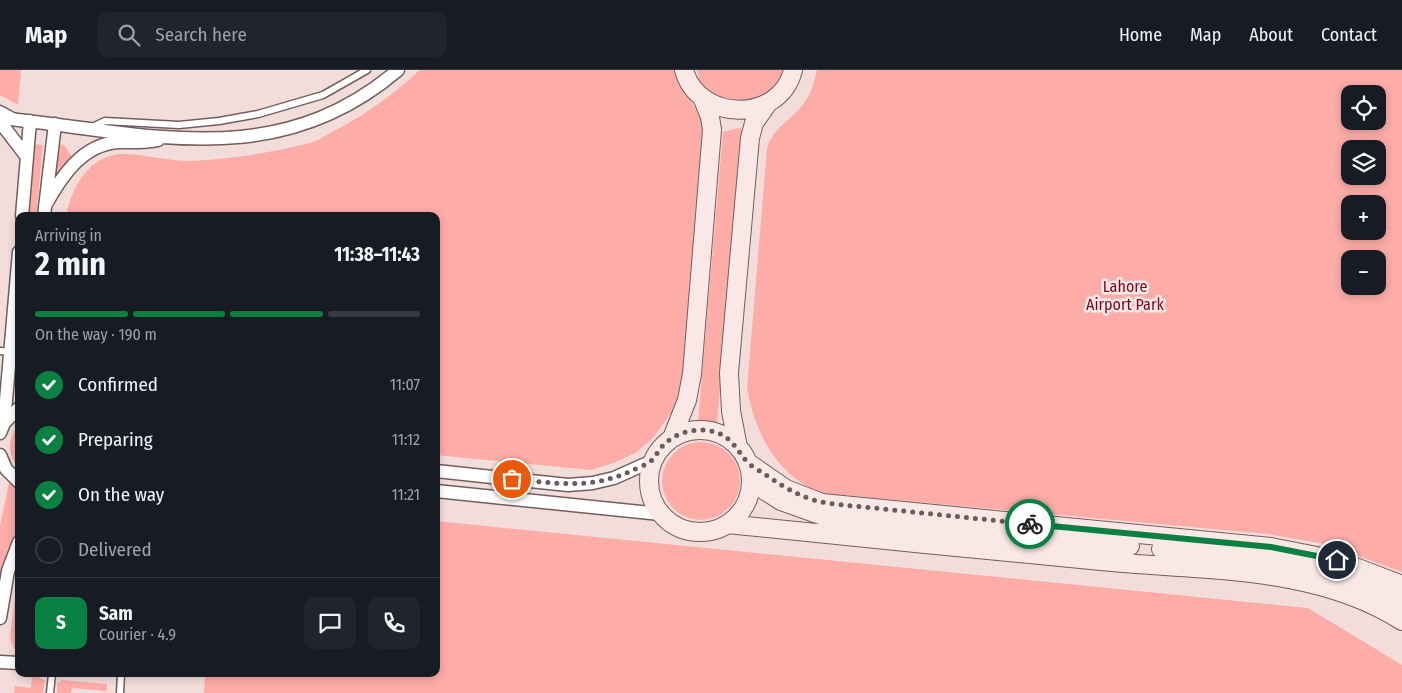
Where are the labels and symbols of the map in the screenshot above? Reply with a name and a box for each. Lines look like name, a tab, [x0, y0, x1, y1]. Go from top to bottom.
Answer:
park label: Lahore Airport Park	[1086, 277, 1165, 314]
pin	[491, 458, 533, 500]
courier	[1005, 499, 1055, 549]
pin	[1316, 539, 1358, 581]

